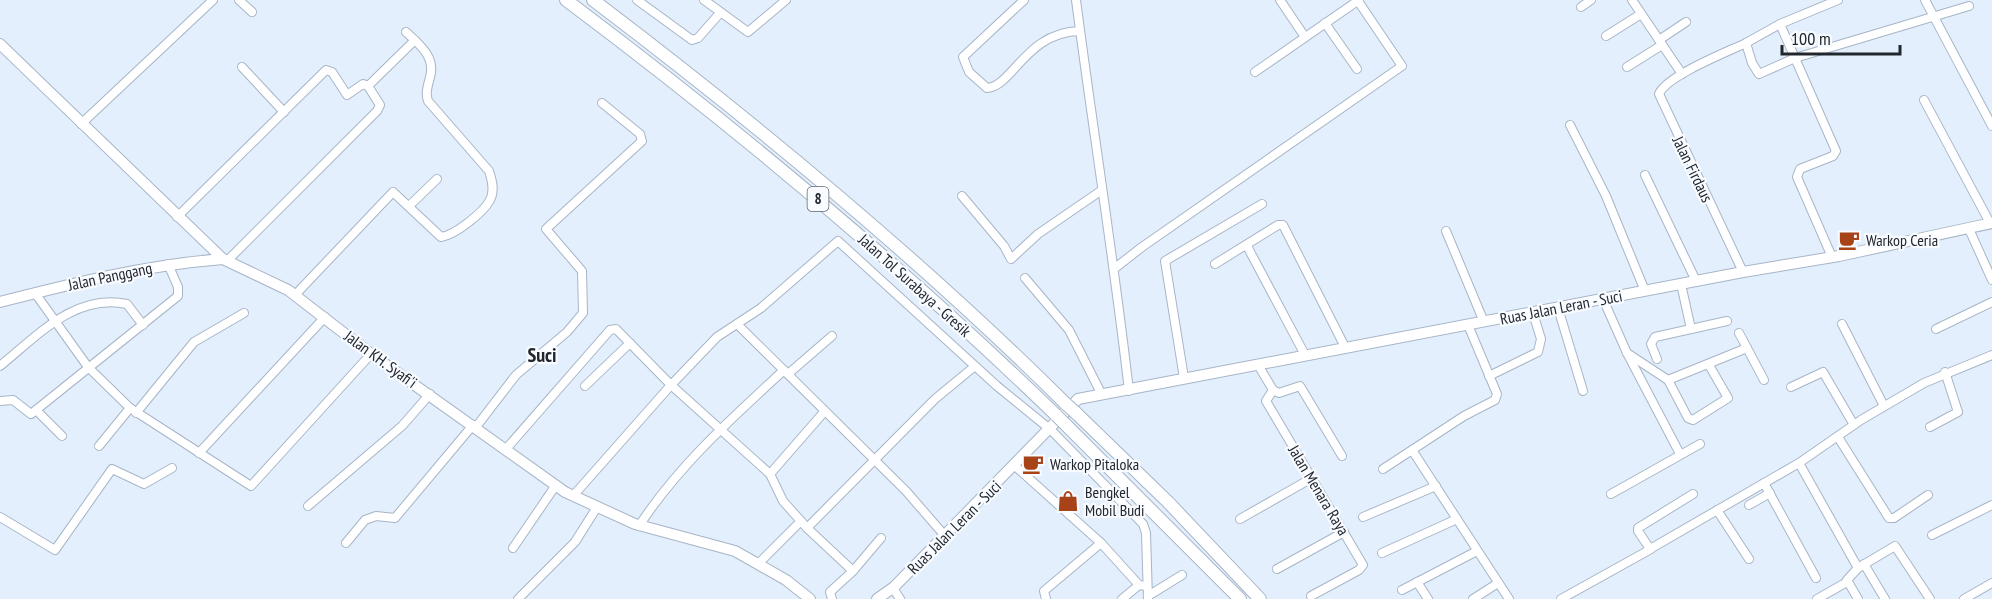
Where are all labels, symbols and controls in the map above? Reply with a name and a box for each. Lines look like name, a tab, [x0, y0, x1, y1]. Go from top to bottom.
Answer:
scale bar	[1782, 18, 1900, 56]
text: 100 m	[1791, 27, 1831, 50]
street label: Jalan Firdaus	[1668, 132, 1718, 205]
road number: 8	[808, 187, 828, 211]
cafe icon: Warkop Ceria	[1837, 228, 1861, 252]
street label: Jalan Tol Surabaya - Gresik	[854, 229, 976, 341]
place label: Warkop Ceria	[1866, 230, 1938, 250]
street label: Jalan Panggang	[65, 257, 154, 295]
street label: Ruas Jalan Leran - Suci	[1498, 285, 1624, 329]
street label: Jalan KH. Syafi'i	[340, 325, 421, 392]
district label: Suci	[527, 342, 557, 368]
street label: Jalan Menara Raya	[1284, 440, 1354, 539]
cafe icon: Warkop Pitaloka	[1021, 452, 1045, 476]
place label: Warkop Pitaloka	[1050, 454, 1139, 474]
street label: Ruas Jalan Leran - Suci	[903, 476, 1005, 578]
place label: Bengkel Mobil Budi	[1085, 482, 1145, 520]
shop icon: Bengkel Mobil Budi	[1056, 489, 1080, 513]

